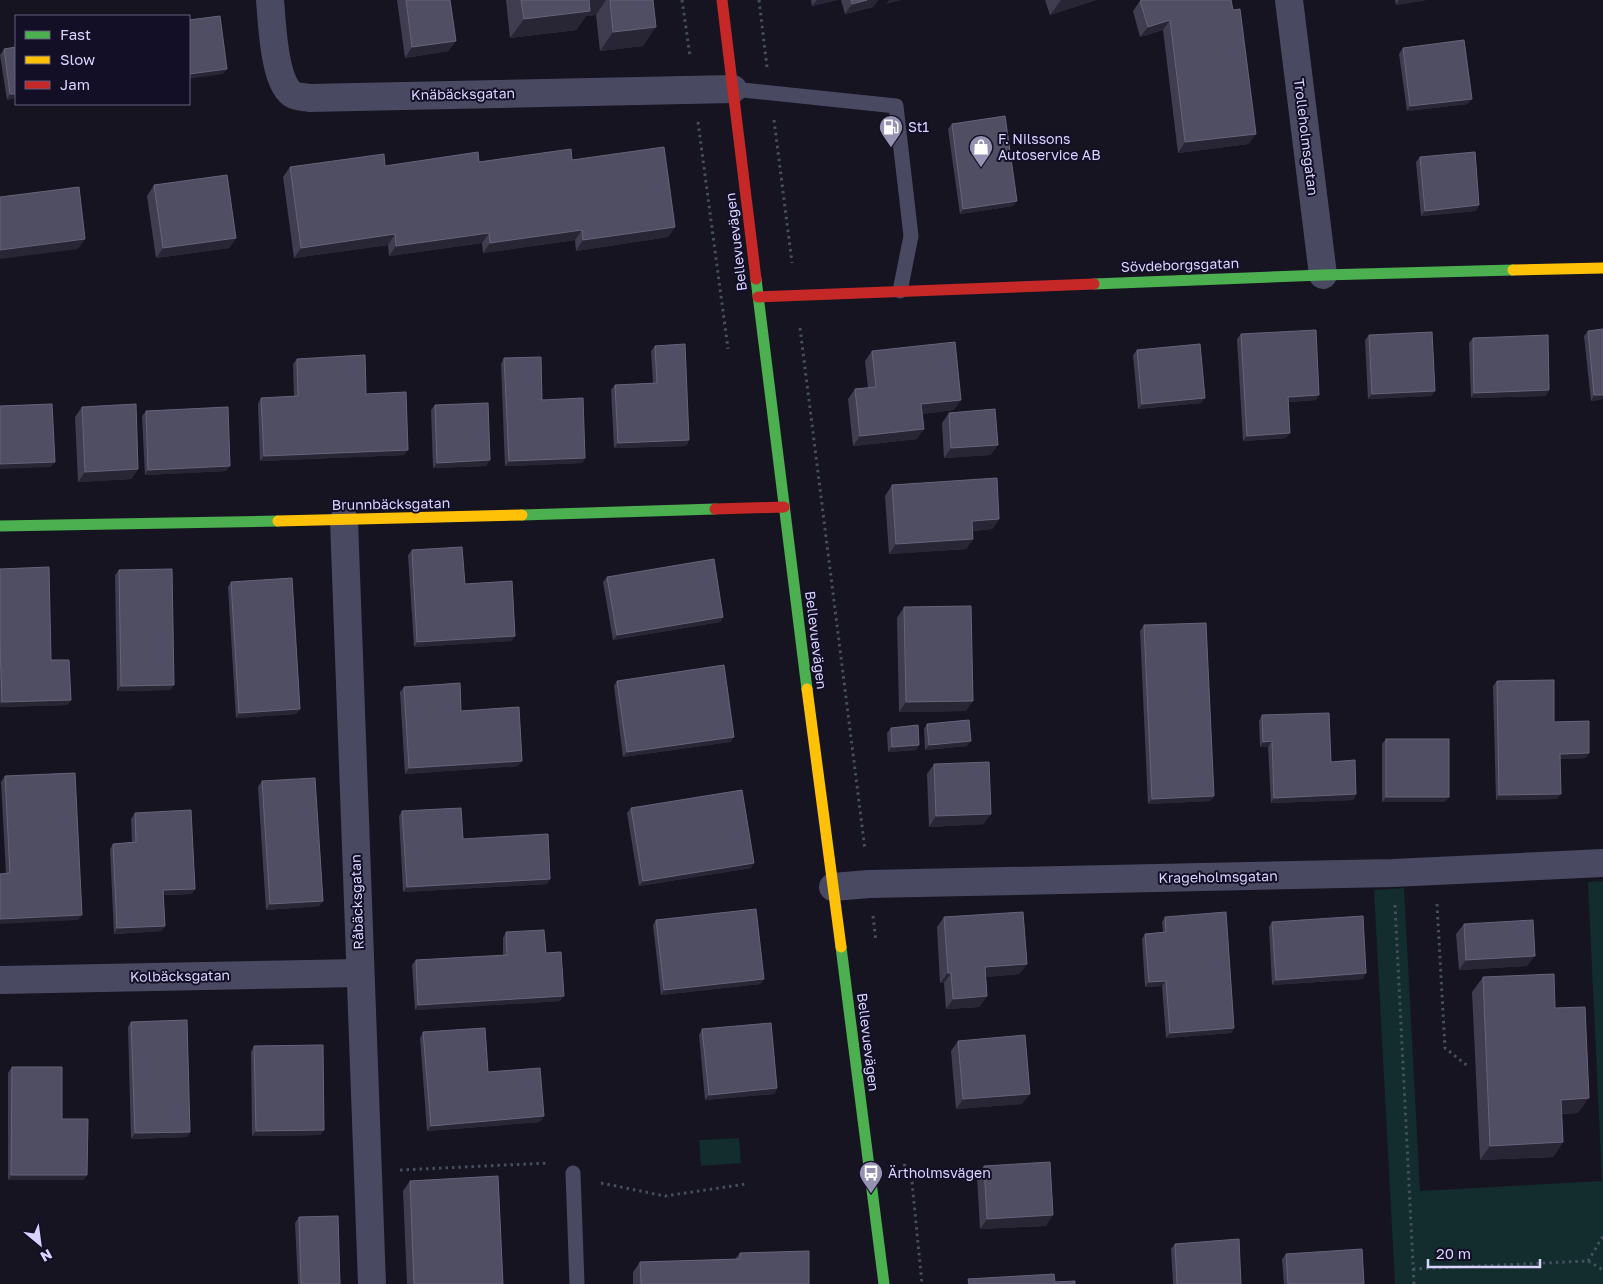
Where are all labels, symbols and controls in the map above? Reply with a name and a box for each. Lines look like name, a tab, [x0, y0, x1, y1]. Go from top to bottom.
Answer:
legend	[15, 15, 190, 105]
text: Fast	[60, 25, 91, 43]
text: Slow	[60, 50, 95, 68]
text: Jam	[60, 75, 90, 93]
street label: Trolleholmsgatan	[1291, 77, 1322, 196]
street label: Knäbäcksgatan	[411, 84, 515, 103]
fuel station icon: St1	[878, 114, 904, 148]
place label: St1	[908, 118, 929, 135]
place label: F. Nilssons Autoservice AB	[998, 130, 1101, 163]
shop icon: F. Nilssons Autoservice AB	[968, 134, 994, 168]
street label: Bellevuevägen	[721, 192, 750, 292]
street label: Sövdeborgsgatan	[1121, 254, 1239, 275]
street label: Brunnbäcksgatan	[332, 494, 450, 513]
street label: Bellevuevägen	[802, 590, 831, 690]
street label: Råbäcksgatan	[346, 854, 367, 950]
street label: Krageholmsgatan	[1158, 867, 1278, 886]
street label: Kolbäcksgatan	[130, 966, 230, 985]
street label: Bellevuevägen	[854, 992, 883, 1092]
bus stop icon: Ärtholmsvägen	[858, 1160, 884, 1194]
place label: Ärtholmsvägen	[888, 1164, 991, 1181]
north arrow	[15, 1219, 65, 1269]
scale bar	[1428, 1236, 1540, 1268]
text: 20 m	[1436, 1244, 1471, 1262]
text: N	[38, 1246, 55, 1266]

